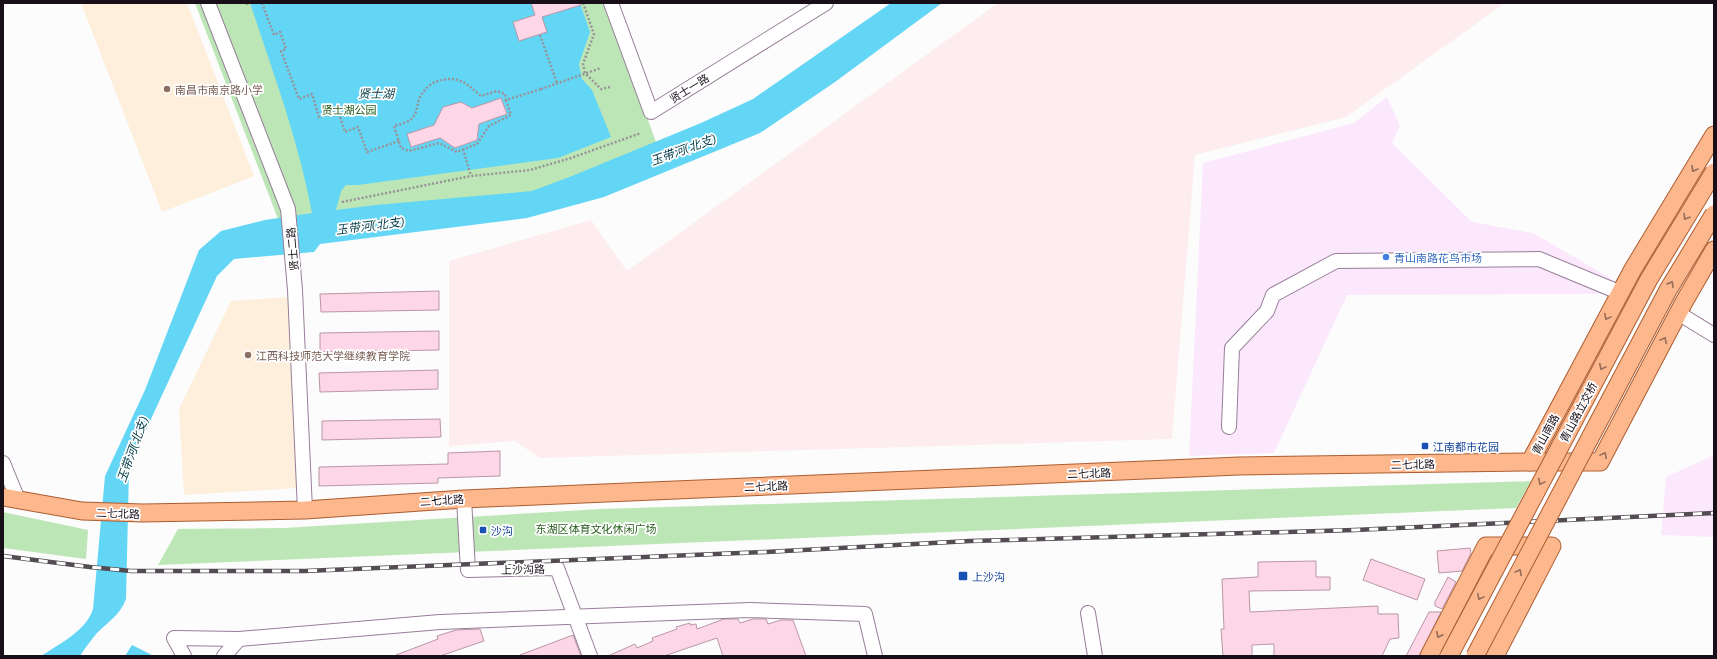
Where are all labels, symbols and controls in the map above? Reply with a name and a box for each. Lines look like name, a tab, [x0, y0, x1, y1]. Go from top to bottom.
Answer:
street label: 贤士一路	[667, 71, 711, 105]
place label: 南昌市南京路小学	[175, 83, 263, 96]
marker: 南昌市南京路小学	[162, 84, 172, 94]
water label: 贤士湖	[358, 86, 396, 100]
park label: 贤士湖公园	[322, 103, 377, 116]
water label: 玉带河(北支)	[648, 130, 718, 167]
one-way arrow	[1691, 165, 1698, 172]
one-way arrow	[1684, 213, 1691, 220]
water label: 玉带河(北支)	[335, 214, 406, 236]
street label: 贤士二路	[284, 227, 300, 271]
place label: 青山南路花鸟市场	[1394, 251, 1482, 264]
marker: 青山南路花鸟市场	[1381, 252, 1391, 262]
one-way arrow	[1667, 281, 1674, 288]
one-way arrow	[1605, 313, 1612, 321]
one-way arrow	[1659, 337, 1667, 344]
place label: 江西科技师范大学继续教育学院	[256, 349, 410, 362]
marker: 江西科技师范大学继续教育学院	[243, 350, 253, 360]
one-way arrow	[1599, 363, 1607, 370]
street label: 青山路立交桥	[1557, 380, 1599, 444]
street label: 青山南路	[1529, 412, 1561, 456]
water label: 玉带河(北支)	[114, 414, 151, 484]
place label: 江南都市花园	[1433, 440, 1499, 453]
marker: 江南都市花园	[1420, 441, 1430, 451]
one-way arrow	[1599, 452, 1606, 459]
street label: 二七北路	[1391, 457, 1435, 471]
street label: 二七北路	[1067, 466, 1111, 480]
one-way arrow	[1538, 478, 1546, 485]
street label: 二七北路	[744, 479, 788, 493]
street label: 二七北路	[420, 492, 464, 508]
street label: 二七北路	[96, 506, 140, 520]
park label: 东湖区体育文化休闲广场	[536, 522, 657, 535]
place label: 沙沟	[491, 524, 513, 537]
marker: 沙沟	[478, 525, 488, 535]
street label: 上沙沟路	[501, 562, 545, 576]
one-way arrow	[1514, 569, 1522, 576]
marker: 上沙沟	[957, 570, 969, 582]
place label: 上沙沟	[972, 570, 1005, 583]
one-way arrow	[1477, 593, 1485, 600]
one-way arrow	[1437, 631, 1444, 638]

